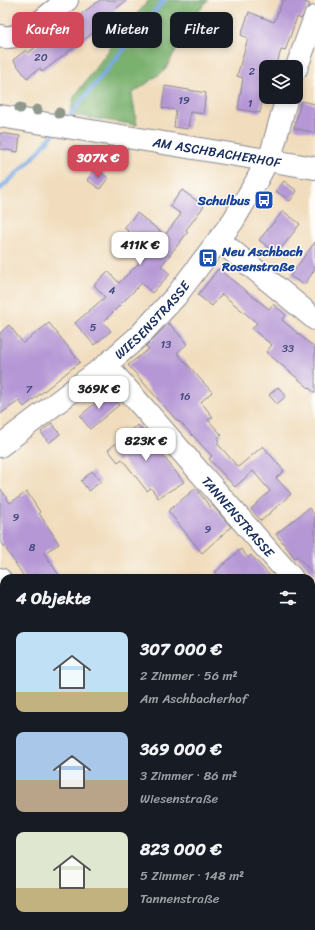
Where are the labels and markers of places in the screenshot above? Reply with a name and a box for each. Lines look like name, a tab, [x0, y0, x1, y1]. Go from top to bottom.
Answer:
pin: 307K €	[65, 145, 131, 179]
place label: Schulbus	[197, 189, 251, 212]
bus stop icon: Schulbus	[253, 189, 275, 211]
pin: 411K €	[107, 232, 173, 266]
place label: Neu Aschbach Rosenstraße	[221, 240, 303, 278]
bus stop icon: Neu Aschbach Rosenstraße	[197, 247, 219, 269]
pin: 369K €	[66, 376, 132, 410]
pin: 823K €	[113, 428, 179, 462]

